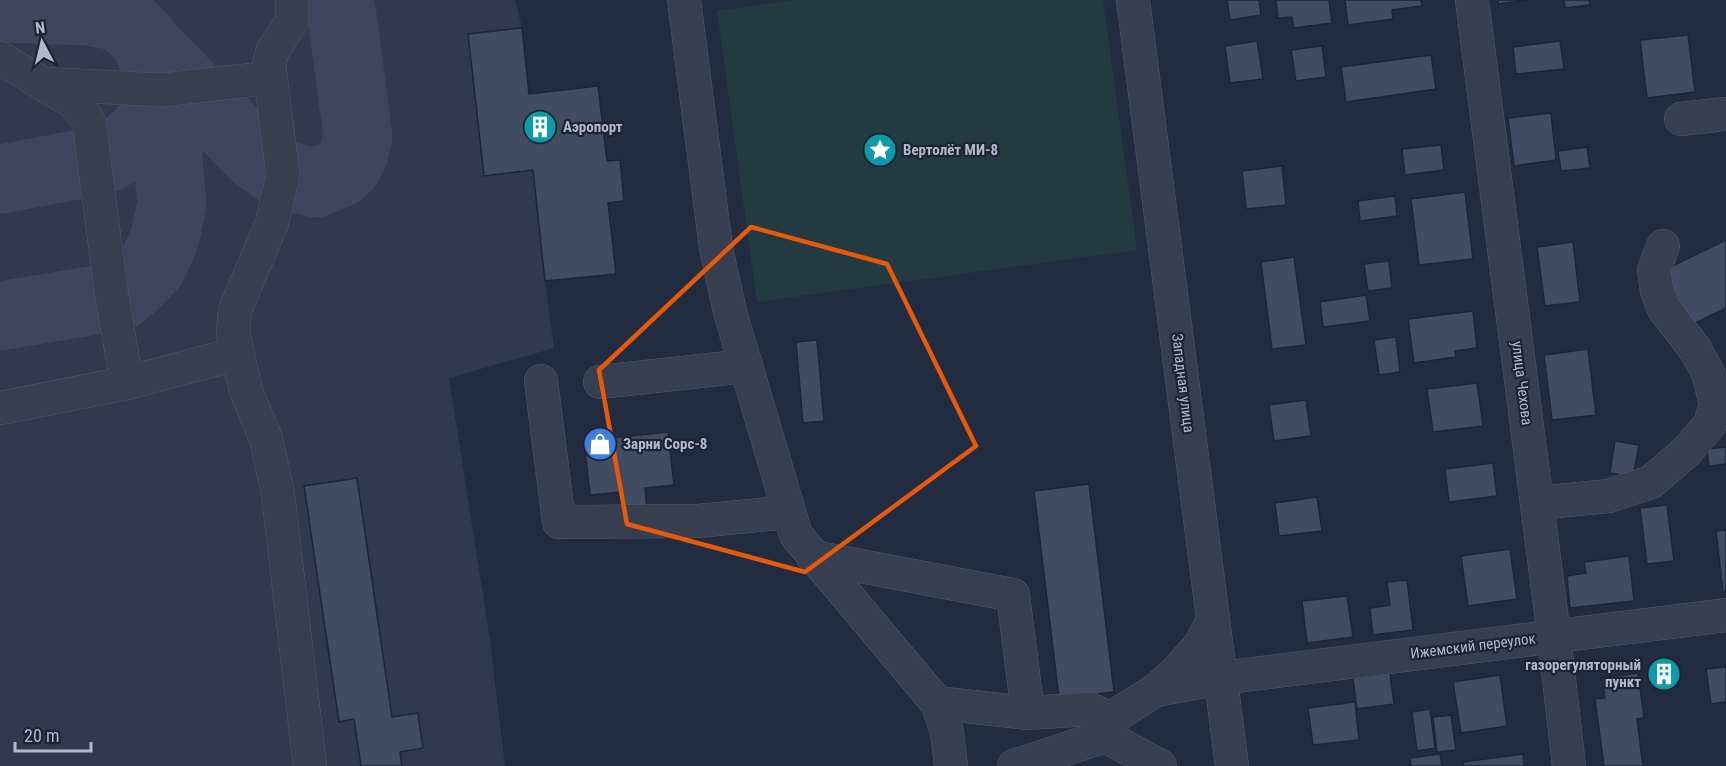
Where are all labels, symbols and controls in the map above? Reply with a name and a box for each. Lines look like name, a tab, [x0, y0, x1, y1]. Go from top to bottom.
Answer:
north arrow	[12, 12, 72, 72]
text: N	[34, 18, 46, 38]
building icon: Аэропорт	[522, 109, 558, 145]
place label: Аэропорт	[563, 118, 623, 136]
place icon: Вертолёт МИ-8	[862, 132, 898, 168]
place label: Вертолёт МИ-8	[903, 141, 998, 159]
street label: Западная улица	[1168, 332, 1198, 434]
street label: улица Чехова	[1508, 340, 1536, 426]
shop icon: Зарни Сорс-8	[582, 426, 618, 462]
place label: Зарни Сорс-8	[623, 435, 707, 453]
street label: Ижемский переулок	[1409, 629, 1537, 663]
place label: газорегуляторный пункт	[1525, 656, 1641, 691]
building icon: газорегуляторный пункт	[1646, 656, 1682, 692]
scale bar	[15, 715, 92, 753]
text: 20 m	[24, 725, 59, 746]

